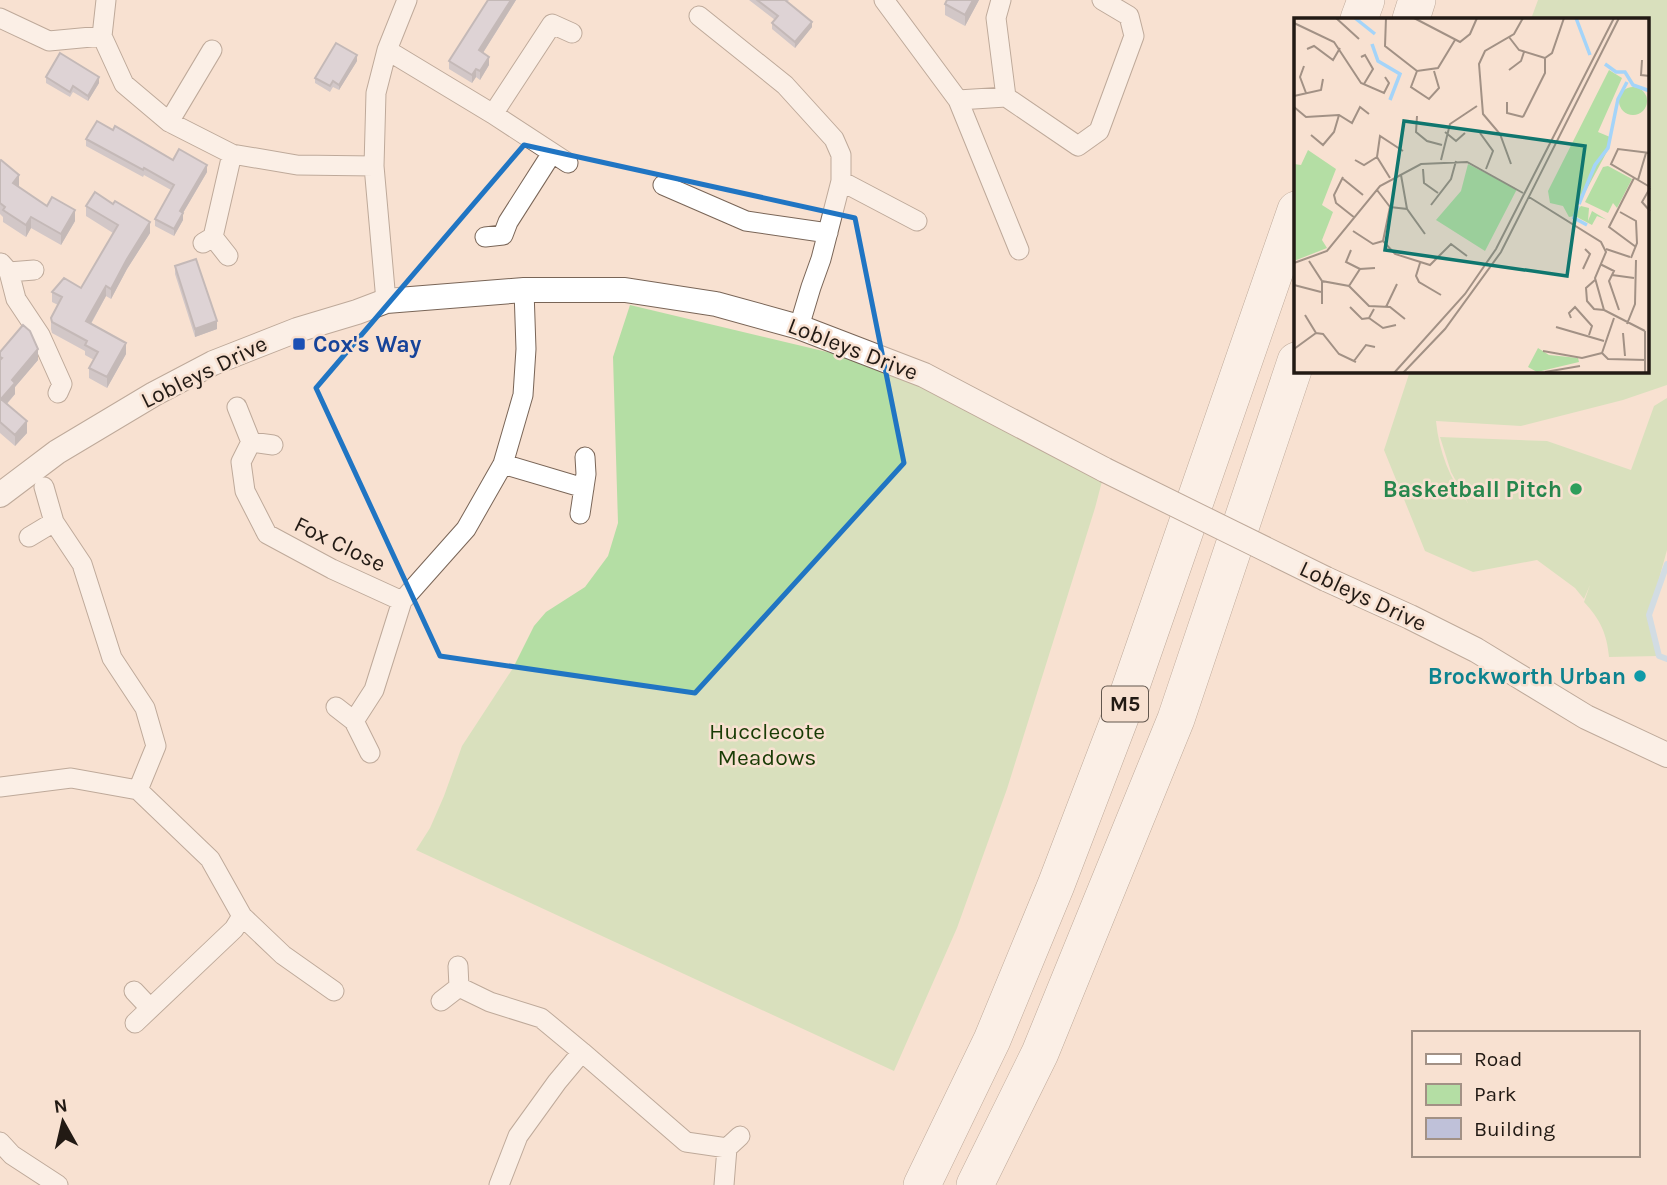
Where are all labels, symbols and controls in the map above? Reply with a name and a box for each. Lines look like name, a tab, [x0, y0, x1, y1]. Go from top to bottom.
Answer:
inset map	[1294, 18, 1650, 373]
street label: Lobleys Drive	[784, 312, 922, 386]
street label: Lobleys Drive	[136, 330, 272, 414]
place label: Cox's Way	[313, 331, 422, 358]
marker: Cox's Way	[291, 336, 307, 352]
place label: Basketball Pitch	[1383, 476, 1562, 503]
marker: Basketball Pitch	[1568, 481, 1584, 497]
street label: Fox Close	[290, 510, 390, 578]
street label: Lobleys Drive	[1295, 555, 1431, 637]
place label: Brockworth Urban	[1428, 663, 1626, 690]
marker: Brockworth Urban	[1632, 668, 1648, 684]
road number: M5	[1102, 686, 1148, 722]
park label: Hucclecote Meadows	[709, 718, 825, 771]
legend	[1412, 1031, 1639, 1157]
text: Road	[1474, 1047, 1522, 1071]
text: Park	[1474, 1082, 1517, 1106]
north arrow	[28, 1087, 98, 1157]
text: N	[52, 1094, 69, 1118]
text: Building	[1474, 1117, 1555, 1141]

